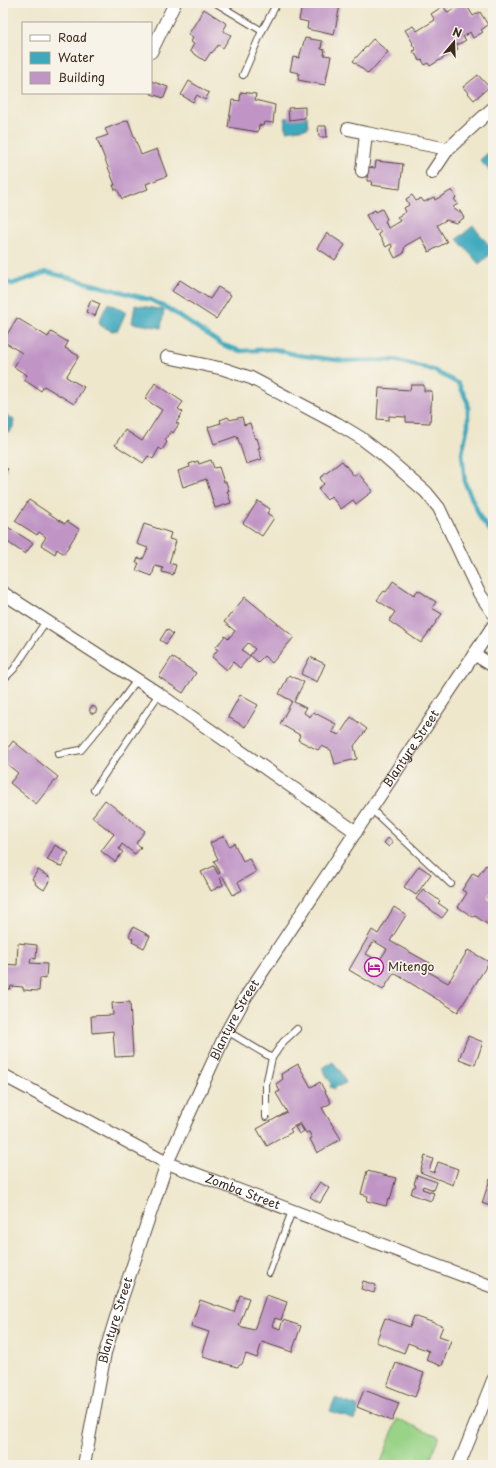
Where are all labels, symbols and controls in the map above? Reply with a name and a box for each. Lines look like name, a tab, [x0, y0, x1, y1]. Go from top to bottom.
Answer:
legend	[22, 22, 152, 94]
north arrow	[434, 22, 474, 62]
text: N	[451, 23, 465, 42]
text: Road	[58, 28, 87, 46]
text: Water	[58, 48, 95, 66]
text: Building	[58, 68, 105, 86]
street label: Blantyre Street	[378, 706, 443, 791]
hotel icon: Mitengo	[363, 956, 385, 978]
place label: Mitengo	[388, 957, 434, 975]
street label: Blantyre Street	[205, 975, 263, 1063]
street label: Zomba Street	[203, 1168, 283, 1213]
street label: Blantyre Street	[93, 1274, 136, 1365]

